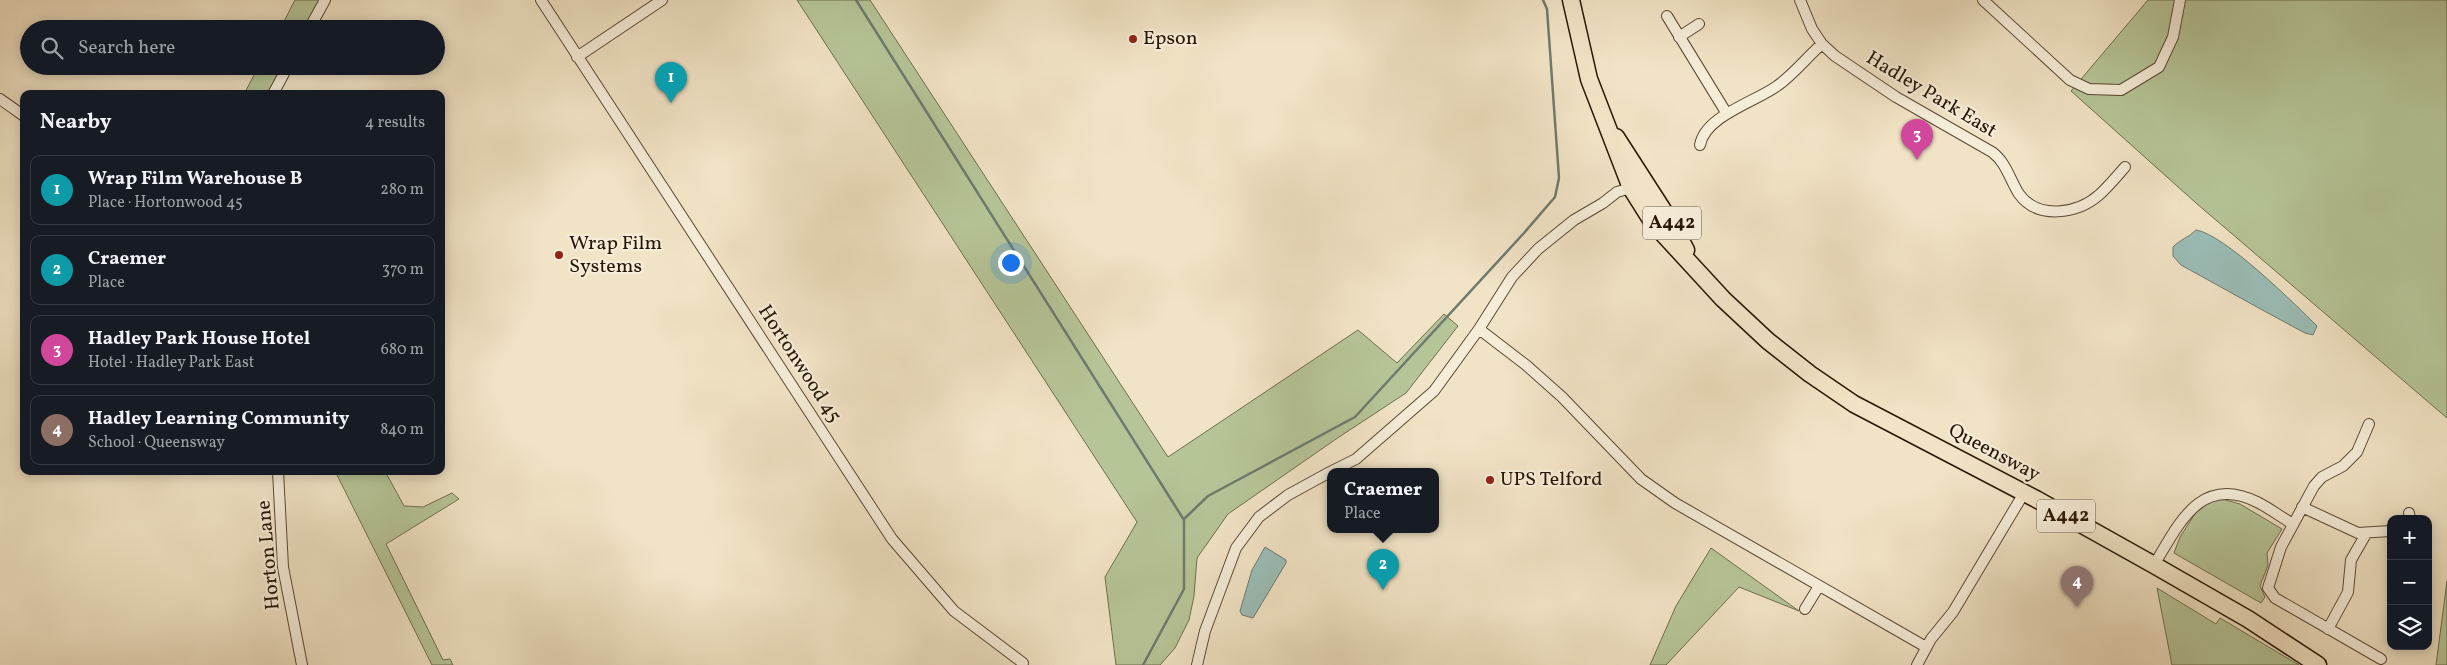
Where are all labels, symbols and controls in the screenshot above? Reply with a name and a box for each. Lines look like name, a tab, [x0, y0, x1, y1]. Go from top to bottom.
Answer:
search box	[20, 20, 445, 75]
place label: Epson	[1143, 25, 1198, 53]
marker: Epson	[1127, 33, 1139, 45]
icon: search	[38, 34, 66, 62]
text: Search here	[78, 35, 175, 61]
street label: Hadley Park East	[1860, 45, 2002, 145]
pin: 1	[655, 62, 687, 103]
text: Nearby	[40, 108, 111, 137]
text: 4 results	[365, 112, 425, 134]
pin: 3	[1901, 119, 1933, 160]
text: Wrap Film Warehouse B	[88, 166, 303, 192]
text: 1	[54, 179, 60, 201]
text: 280 m	[380, 179, 424, 201]
text: Place · Hortonwood 45	[88, 192, 243, 214]
road number: A442	[1643, 207, 1701, 240]
place label: Wrap Film Systems	[569, 230, 662, 281]
text: Craemer	[88, 246, 166, 272]
marker: Wrap Film Systems	[553, 249, 565, 261]
your location	[998, 250, 1024, 276]
text: 2	[53, 259, 61, 281]
text: 370 m	[382, 259, 424, 281]
text: Place	[88, 272, 125, 294]
street label: Hortonwood 45	[750, 300, 848, 428]
text: Hadley Park House Hotel	[88, 326, 310, 352]
text: 3	[53, 339, 61, 361]
text: 680 m	[381, 339, 424, 361]
text: Hotel · Hadley Park East	[88, 352, 254, 374]
text: Hadley Learning Community	[88, 406, 349, 432]
street label: Queensway	[1943, 417, 2045, 489]
text: 4	[52, 419, 62, 441]
text: 840 m	[380, 419, 424, 441]
text: School · Queensway	[88, 432, 225, 454]
place label: UPS Telford	[1500, 466, 1602, 494]
popup	[1327, 468, 1439, 533]
marker: UPS Telford	[1484, 474, 1496, 486]
text: Craemer	[1344, 477, 1422, 503]
street label: Horton Lane	[250, 499, 288, 611]
road number: A442	[2037, 500, 2095, 532]
text: Place	[1344, 503, 1381, 525]
map controls	[2387, 515, 2432, 650]
button: +	[2387, 515, 2432, 560]
pin: 2	[1367, 549, 1399, 590]
button: −	[2387, 560, 2432, 605]
pin: 4	[2061, 566, 2093, 607]
button: layers	[2387, 605, 2432, 650]

